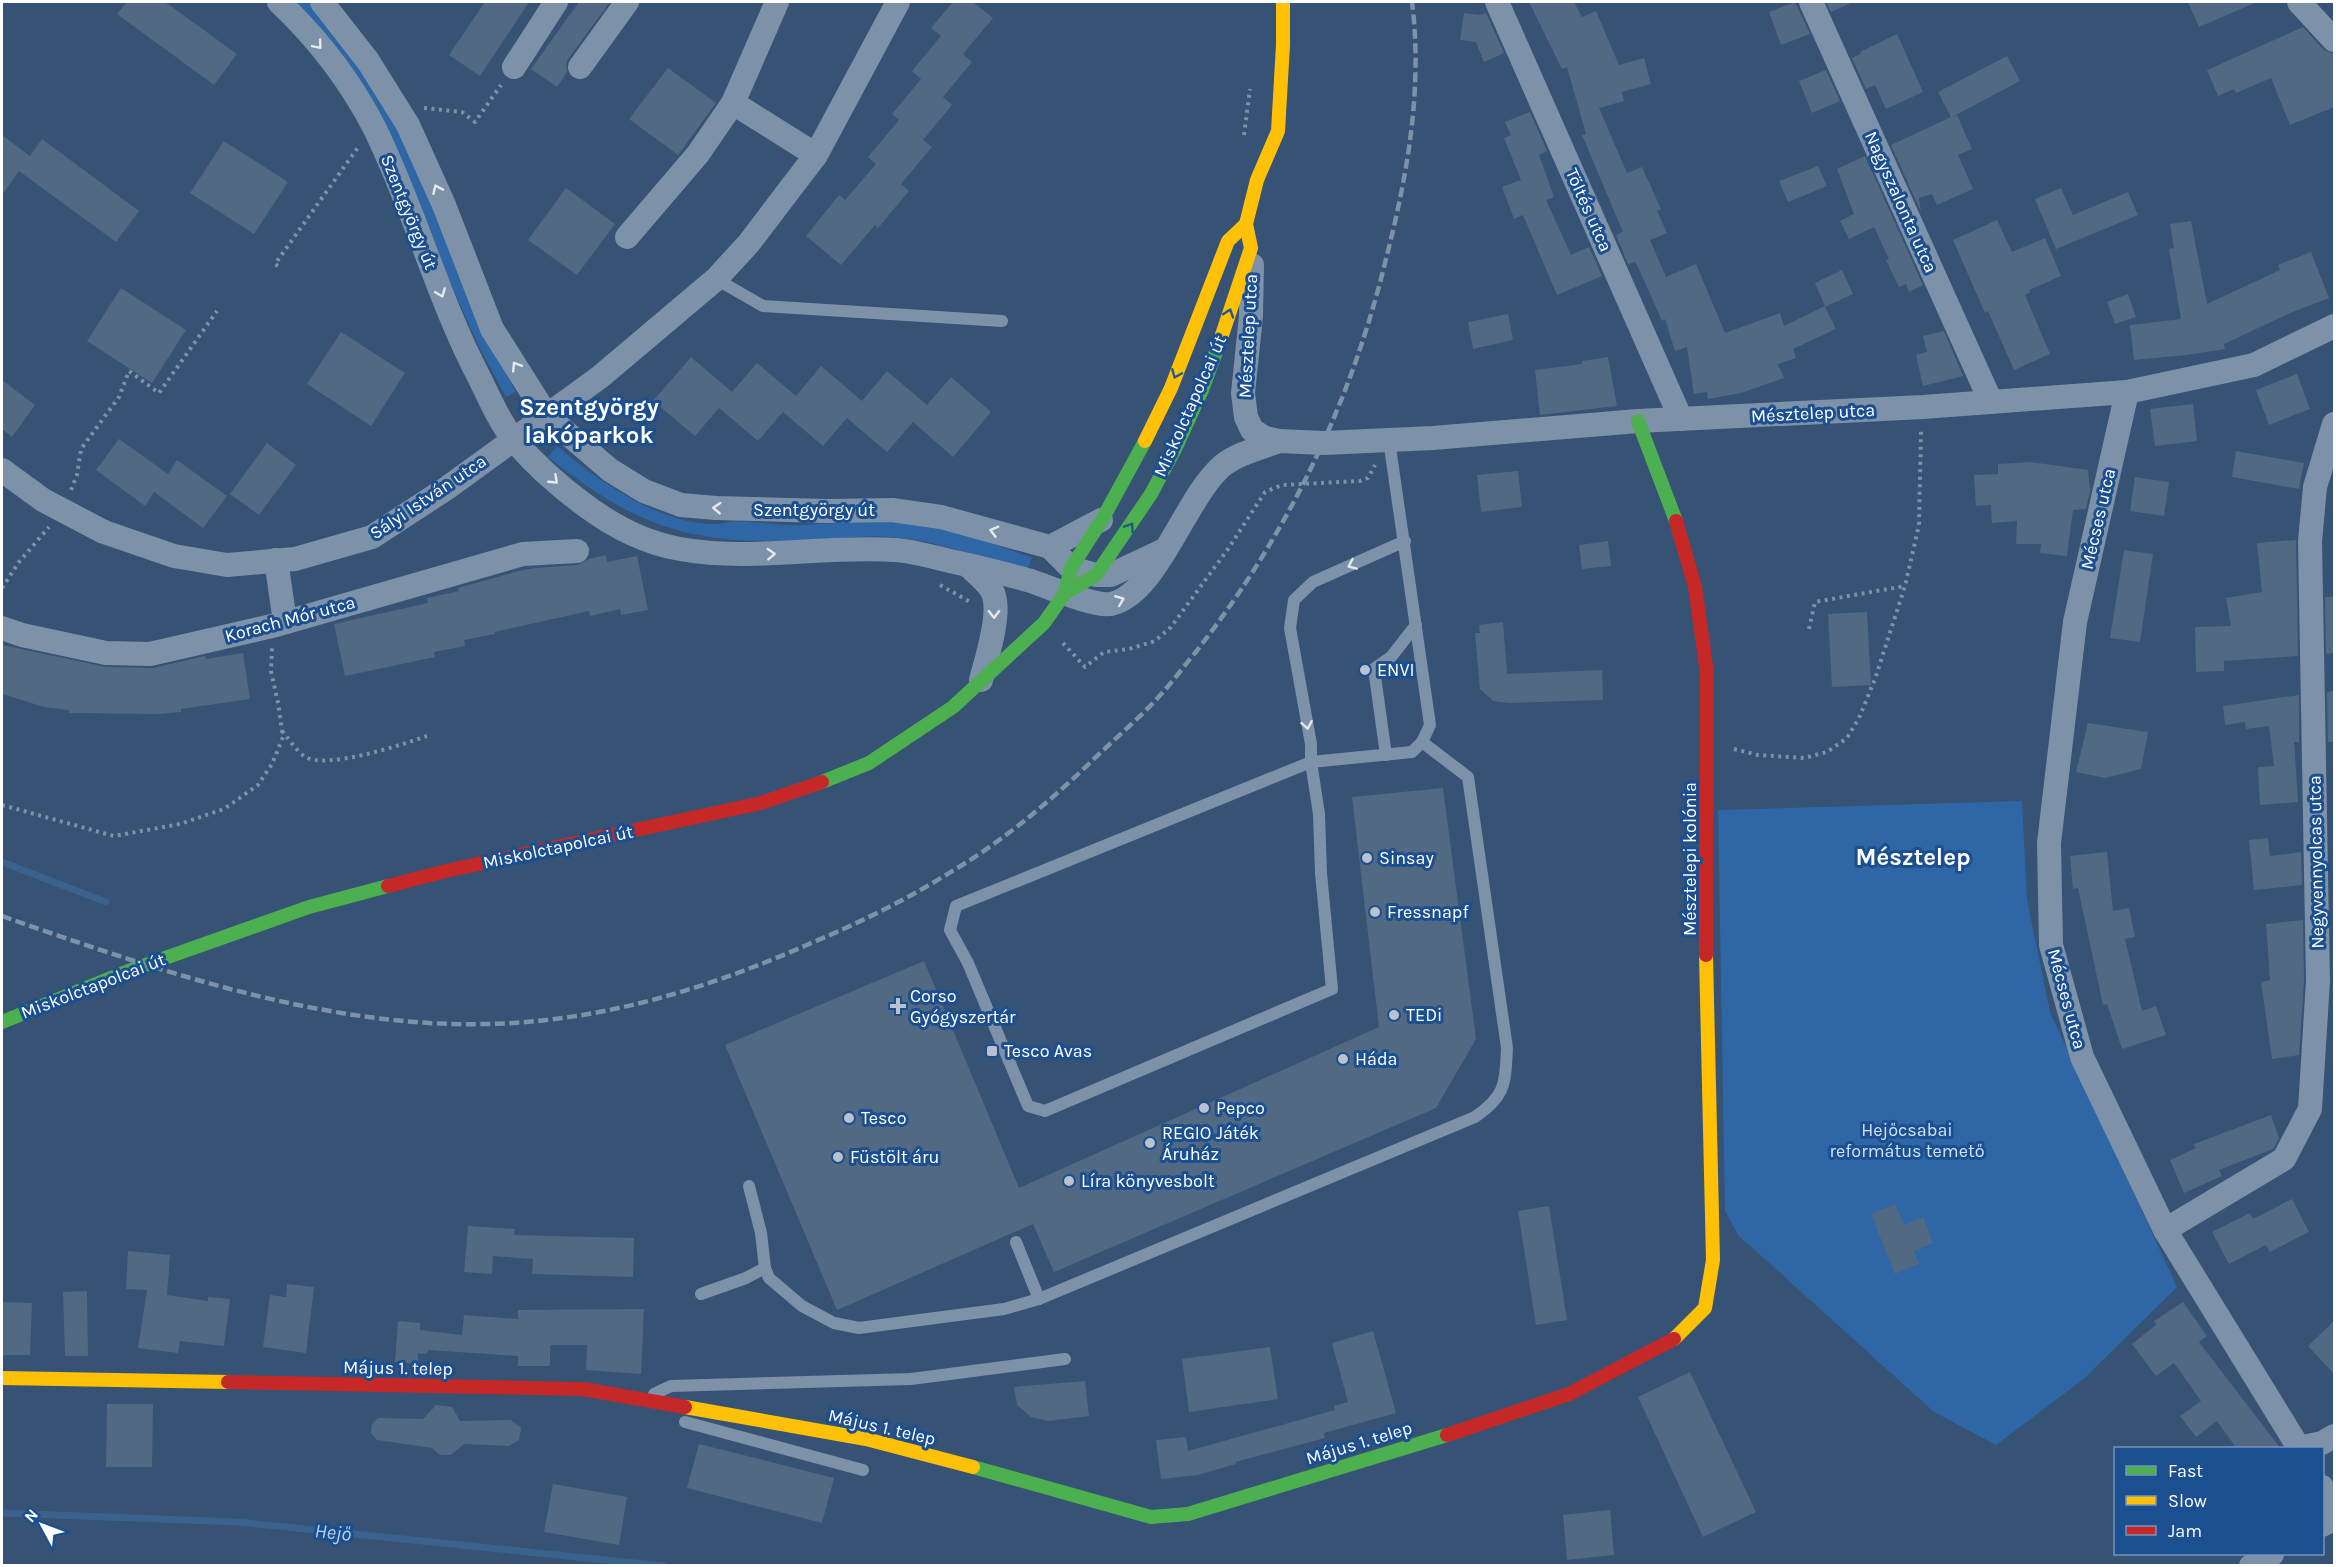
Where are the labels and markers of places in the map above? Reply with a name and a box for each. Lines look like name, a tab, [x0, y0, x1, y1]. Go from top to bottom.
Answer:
place label: ENVI	[1377, 659, 1415, 681]
marker: ENVI	[1358, 663, 1372, 677]
place label: Sinsay	[1379, 847, 1434, 869]
marker: Sinsay	[1360, 851, 1374, 865]
place label: Fressnapf	[1387, 901, 1469, 923]
marker: Fressnapf	[1368, 905, 1382, 919]
place label: Corso Gyógyszertár	[910, 985, 1016, 1028]
marker: Corso Gyógyszertár	[891, 999, 905, 1013]
place label: TEDi	[1406, 1004, 1442, 1026]
marker: TEDi	[1387, 1008, 1401, 1022]
place label: Tesco Avas	[1004, 1040, 1092, 1062]
marker: Tesco Avas	[985, 1044, 999, 1058]
place label: Háda	[1355, 1048, 1398, 1070]
marker: Háda	[1336, 1052, 1350, 1066]
place label: Pepco	[1216, 1097, 1265, 1119]
marker: Pepco	[1197, 1101, 1211, 1115]
place label: Tesco	[861, 1107, 907, 1129]
marker: Tesco	[842, 1111, 856, 1125]
place label: REGIO Játék Áruház	[1162, 1122, 1259, 1165]
marker: REGIO Játék Áruház	[1143, 1136, 1157, 1150]
place label: Füstölt áru	[850, 1146, 939, 1168]
marker: Füstölt áru	[831, 1150, 845, 1164]
place label: Líra könyvesbolt	[1081, 1170, 1215, 1192]
marker: Líra könyvesbolt	[1062, 1174, 1076, 1188]

